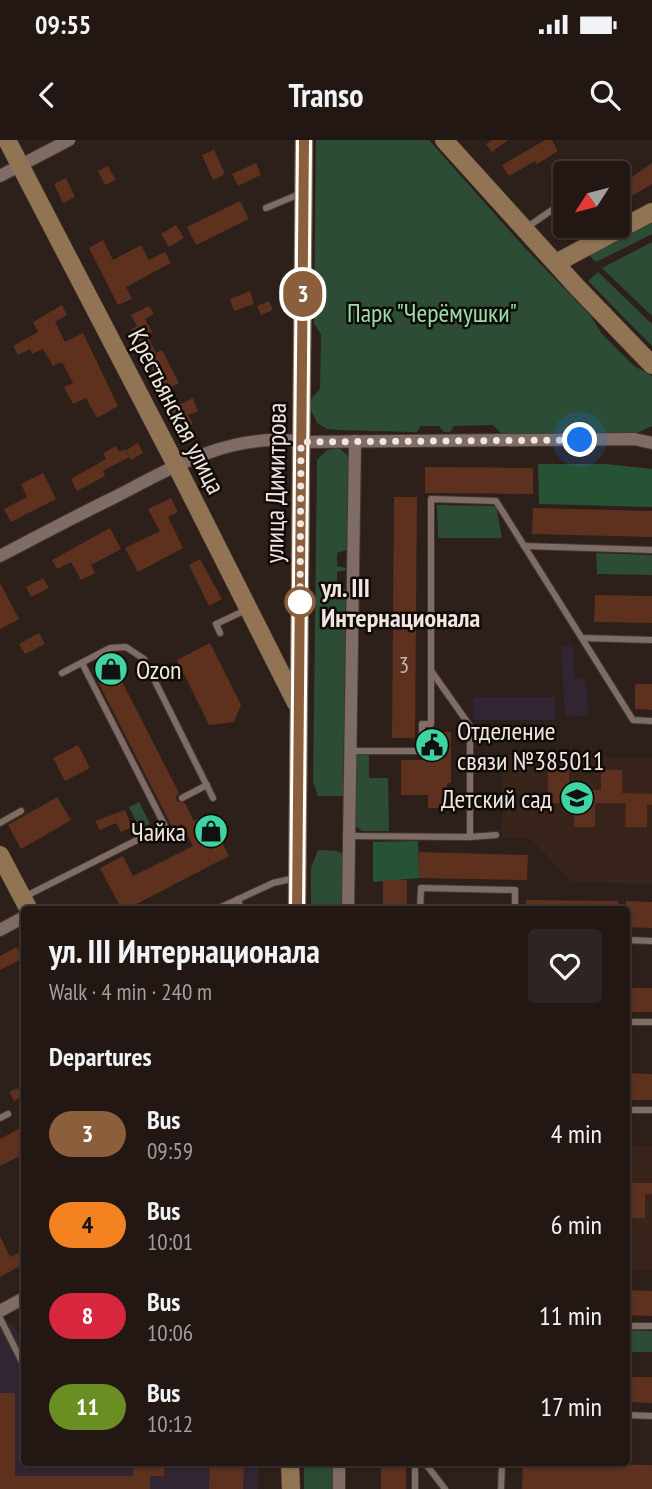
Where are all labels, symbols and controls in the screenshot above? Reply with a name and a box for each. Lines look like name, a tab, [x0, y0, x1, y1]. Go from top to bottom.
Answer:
text: 09:55	[35, 8, 91, 41]
text: Transo	[289, 74, 363, 116]
icon: back	[28, 76, 66, 114]
icon: search	[586, 76, 624, 114]
north arrow	[553, 161, 630, 238]
map controls	[553, 161, 630, 238]
line badge: 3	[280, 271, 326, 317]
text: 3	[297, 278, 309, 309]
park label: Парк "Черёмушки"	[347, 296, 517, 329]
street label: Крестьянская улица	[121, 323, 233, 499]
street label: улица Димитрова	[257, 402, 293, 564]
your location	[562, 422, 597, 457]
place label: ул. III Интернационала	[320, 571, 480, 634]
marker: ул. III Интернационала	[285, 587, 315, 617]
shop icon: Ozon	[92, 650, 130, 688]
house number: 3	[399, 650, 409, 679]
place label: Ozon	[136, 653, 182, 686]
place label: Отделение связи №385011	[457, 714, 605, 777]
public building icon: Отделение связи №385011	[413, 726, 451, 764]
school or university icon: Детский сад	[558, 779, 596, 817]
place label: Детский сад	[441, 782, 552, 815]
shop icon: Чайка	[192, 812, 230, 850]
place label: Чайка	[131, 815, 186, 848]
text: ул. III Интернационала	[49, 929, 320, 972]
button: heart	[528, 929, 602, 1003]
text: Walk · 4 min · 240 m	[49, 977, 212, 1006]
text: Departures	[49, 1040, 152, 1073]
text: Bus	[147, 1103, 180, 1136]
text: 4 min	[551, 1117, 602, 1150]
text: 3	[82, 1118, 93, 1149]
text: 09:59	[147, 1136, 193, 1165]
text: Bus	[147, 1194, 180, 1227]
text: 6 min	[551, 1208, 602, 1241]
text: 4	[82, 1209, 93, 1240]
text: 10:01	[147, 1227, 193, 1256]
text: Bus	[147, 1285, 180, 1318]
text: 11 min	[539, 1299, 602, 1332]
text: 8	[82, 1300, 93, 1331]
text: 10:06	[147, 1318, 193, 1347]
text: Bus	[147, 1376, 180, 1409]
text: 17 min	[540, 1390, 602, 1423]
text: 11	[76, 1391, 99, 1422]
text: 10:12	[147, 1409, 193, 1438]

